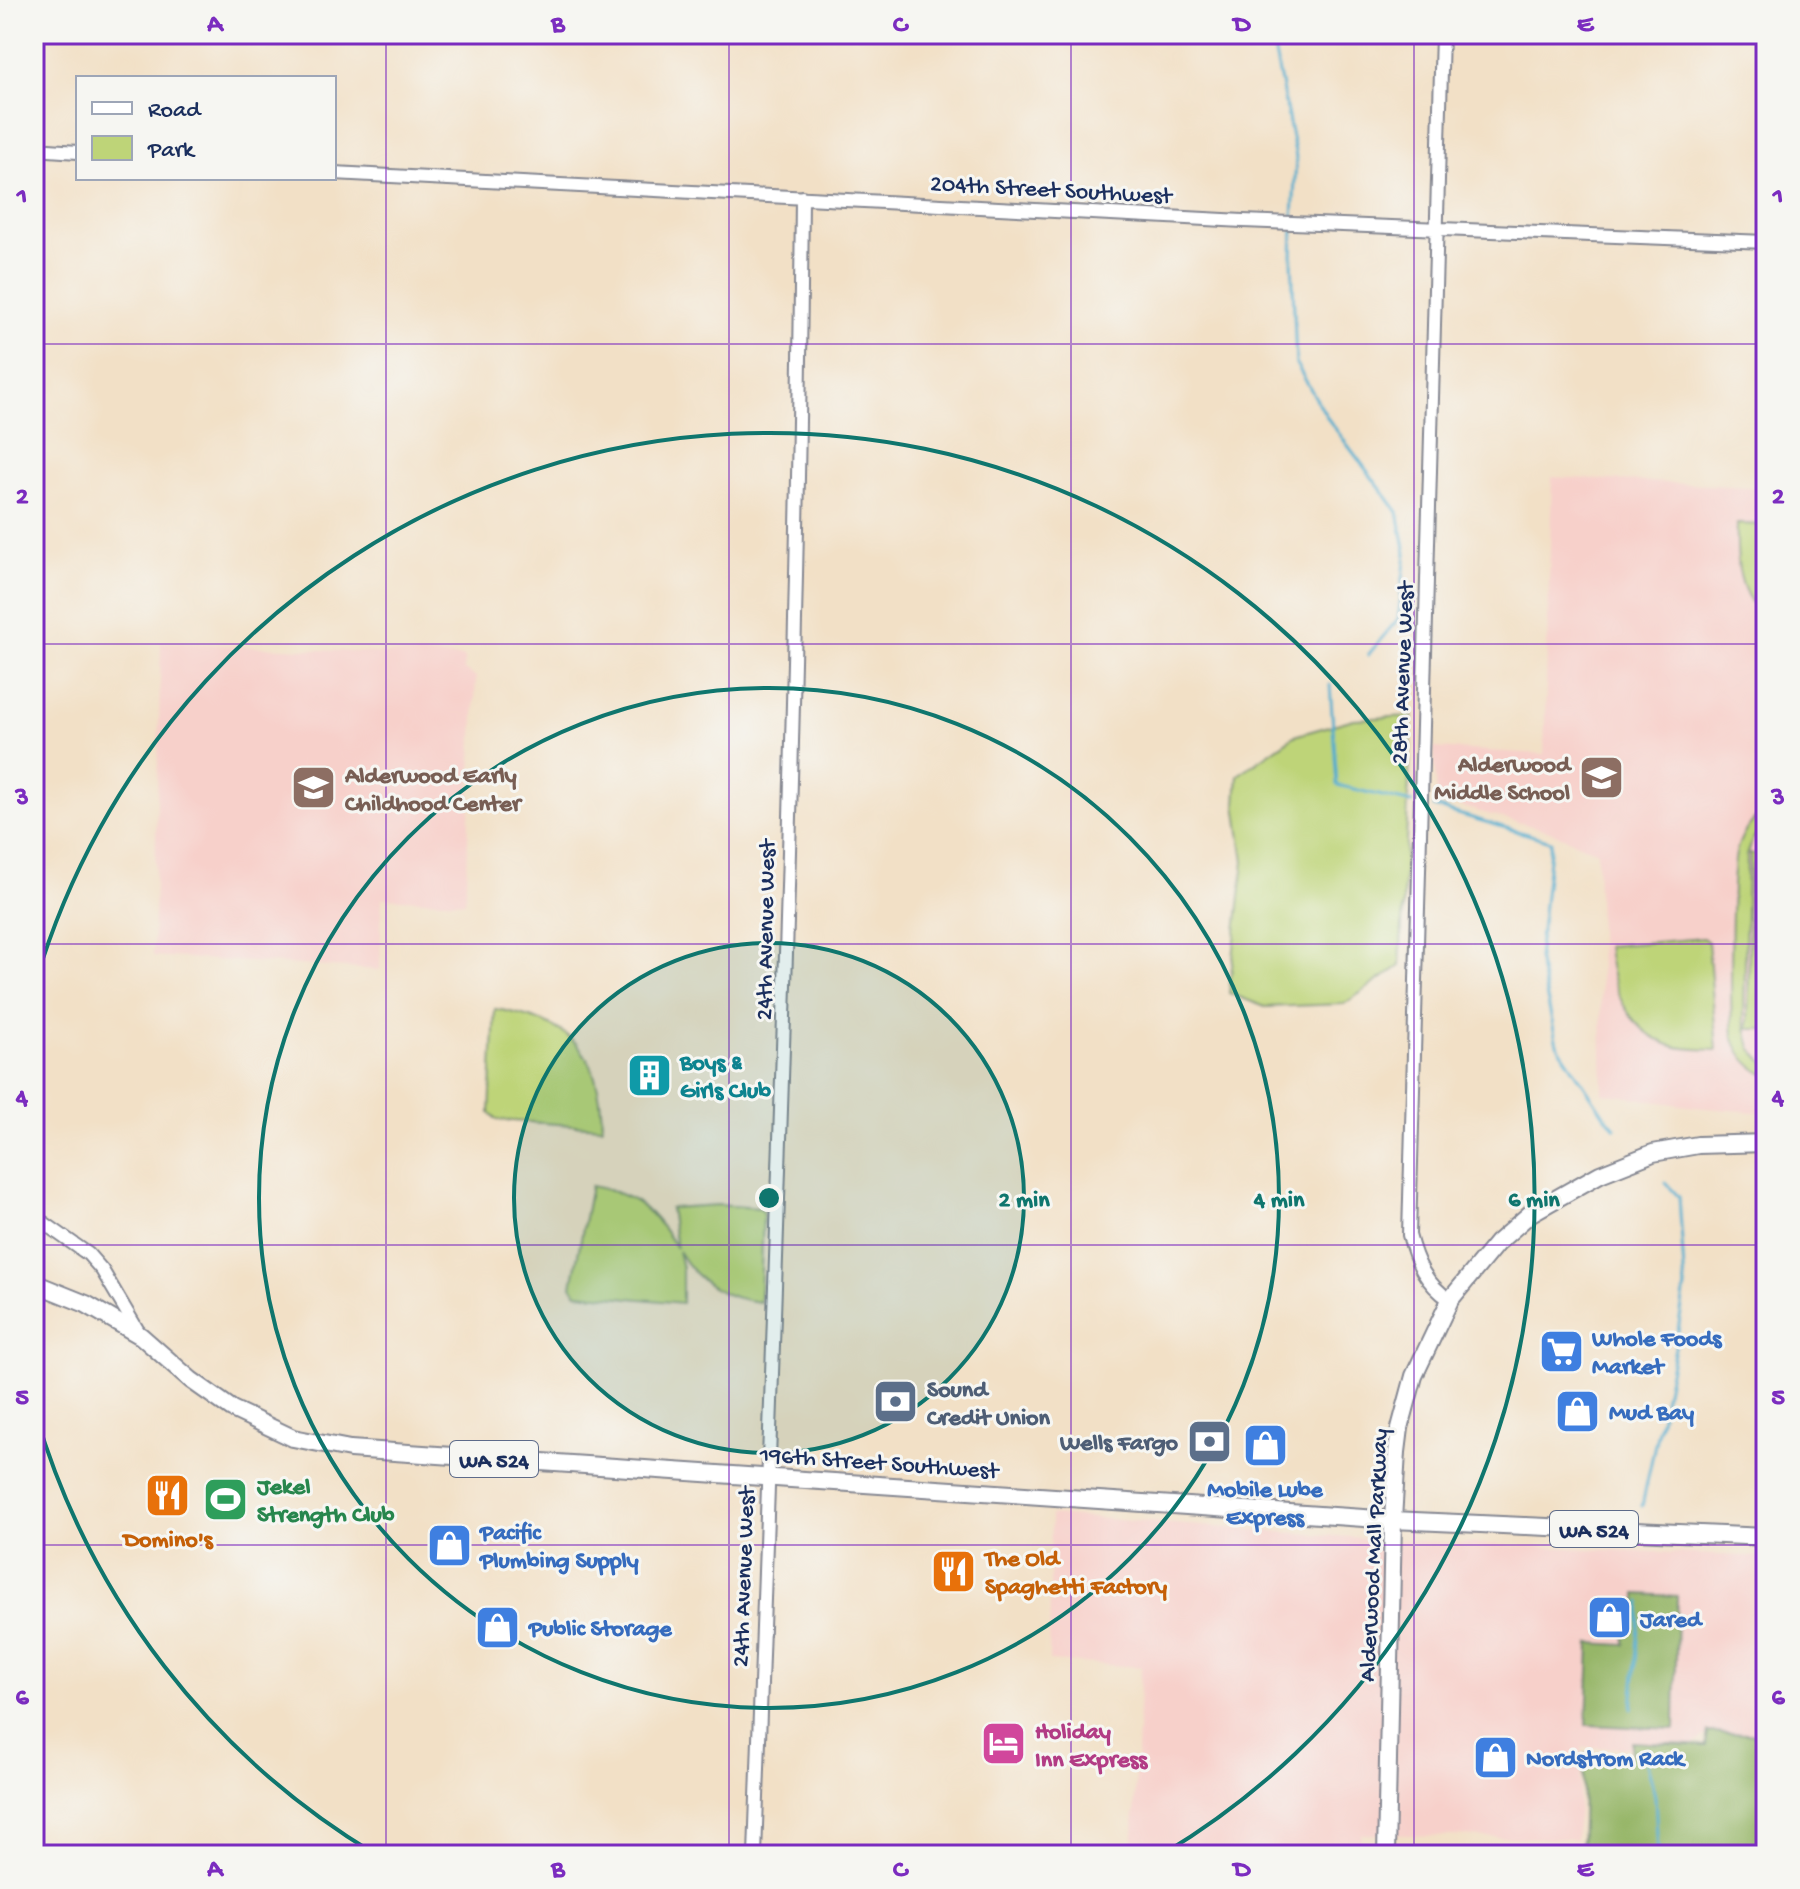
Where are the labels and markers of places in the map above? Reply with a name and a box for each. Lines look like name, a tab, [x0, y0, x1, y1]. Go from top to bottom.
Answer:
place label: Alderwood Middle School	[1434, 752, 1573, 809]
school or university icon: Alderwood Middle School	[1577, 753, 1625, 801]
place label: Alderwood Early Childhood Center	[344, 763, 523, 820]
school or university icon: Alderwood Early Childhood Center	[290, 764, 338, 812]
place label: Boys & Girls Club	[679, 1050, 771, 1107]
building icon: Boys & Girls Club	[625, 1051, 673, 1099]
centre of rings	[755, 1184, 783, 1212]
place label: Whole Foods Market	[1591, 1326, 1722, 1383]
supermarket icon: Whole Foods Market	[1537, 1327, 1585, 1375]
place label: Sound Credit Union	[927, 1377, 1051, 1434]
bank icon: Sound Credit Union	[872, 1378, 920, 1426]
shop icon: Mud Bay	[1554, 1387, 1602, 1435]
place label: Mud Bay	[1609, 1400, 1694, 1429]
bank icon: Wells Fargo	[1185, 1417, 1233, 1465]
shop icon: Mobile Lube Express	[1241, 1422, 1289, 1470]
place label: Wells Fargo	[1059, 1430, 1179, 1459]
restaurant icon: Domino's	[144, 1472, 192, 1520]
place label: Jekel Strength Club	[256, 1474, 395, 1531]
sports icon: Jekel Strength Club	[202, 1475, 250, 1523]
place label: Mobile Lube Express	[1207, 1477, 1324, 1534]
place label: Pacific Plumbing Supply	[478, 1520, 639, 1577]
shop icon: Pacific Plumbing Supply	[425, 1521, 473, 1569]
place label: Domino's	[121, 1527, 214, 1556]
place label: The Old Spaghetti Factory	[983, 1546, 1167, 1603]
restaurant icon: The Old Spaghetti Factory	[930, 1547, 978, 1595]
shop icon: Jared	[1585, 1594, 1633, 1642]
shop icon: Public Storage	[474, 1603, 522, 1651]
place label: Jared	[1639, 1607, 1704, 1636]
place label: Public Storage	[527, 1616, 673, 1645]
place label: Holiday Inn Express	[1035, 1719, 1148, 1776]
hotel icon: Holiday Inn Express	[980, 1720, 1028, 1768]
shop icon: Nordstrom Rack	[1471, 1733, 1519, 1781]
place label: Nordstrom Rack	[1526, 1746, 1687, 1775]

